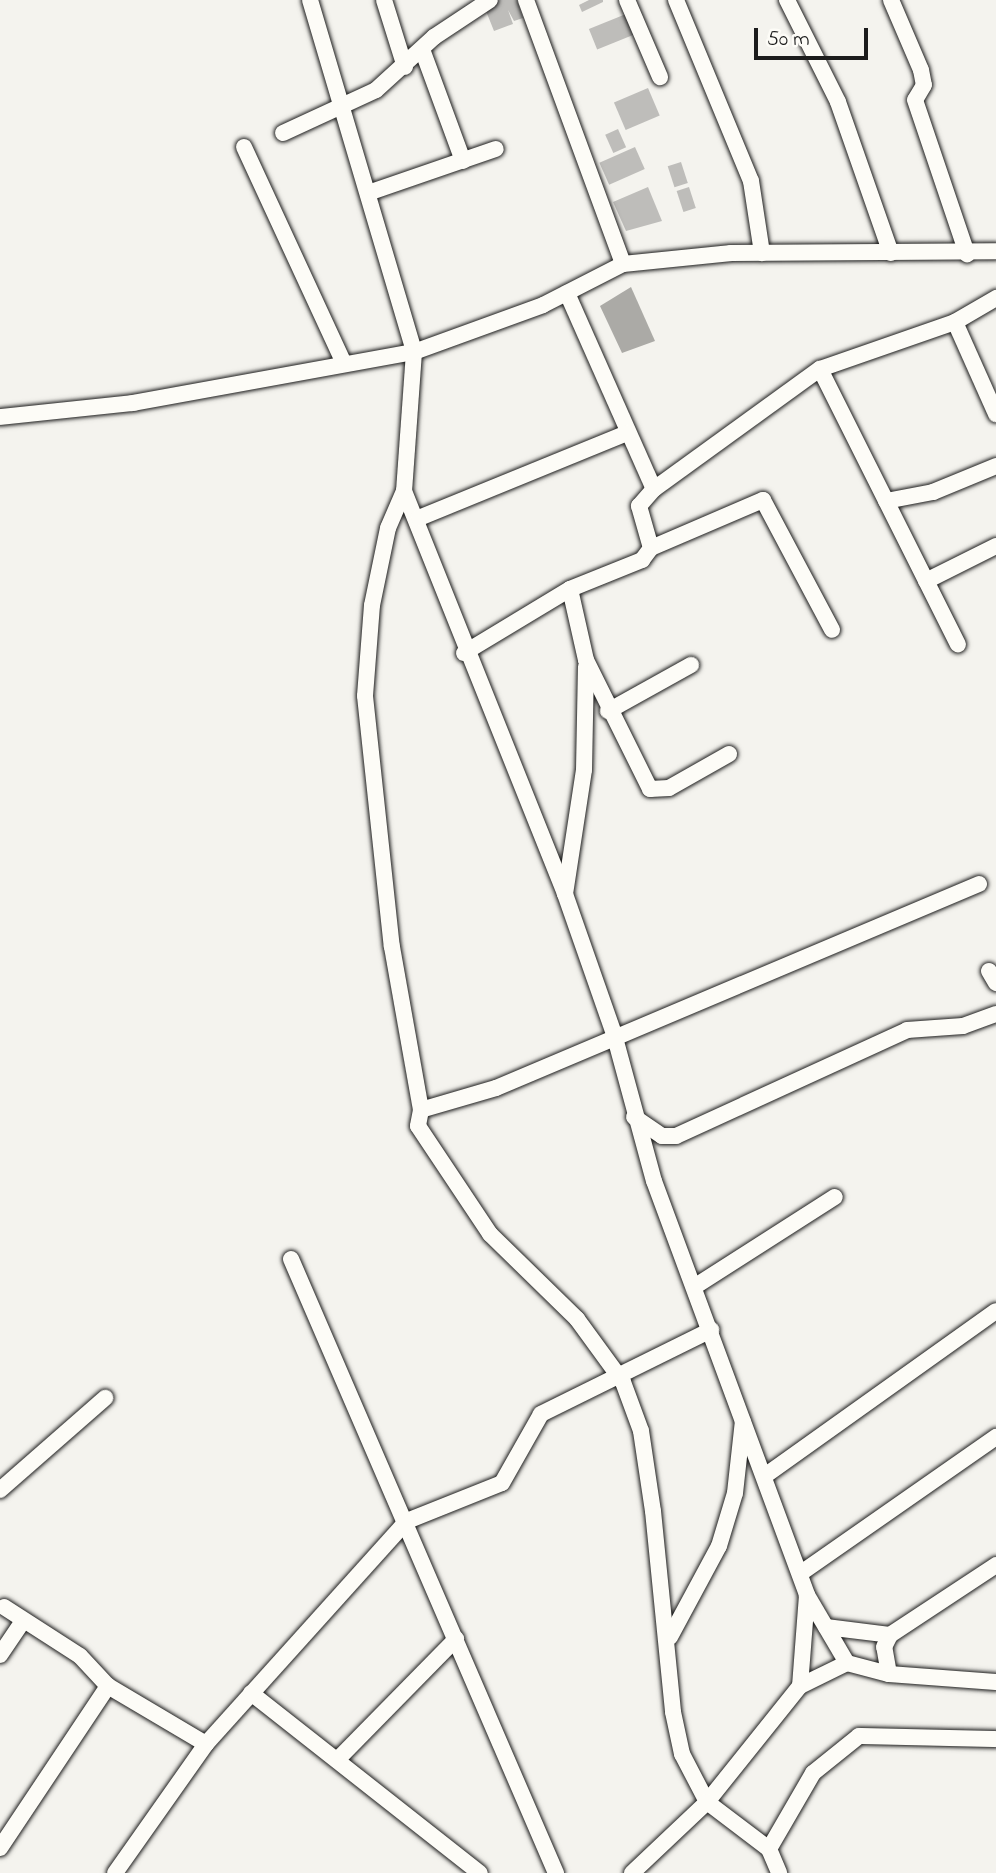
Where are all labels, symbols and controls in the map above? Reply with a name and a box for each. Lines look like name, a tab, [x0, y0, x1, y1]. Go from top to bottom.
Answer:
scale bar	[758, 14, 872, 58]
text: 50 m	[767, 25, 810, 55]

